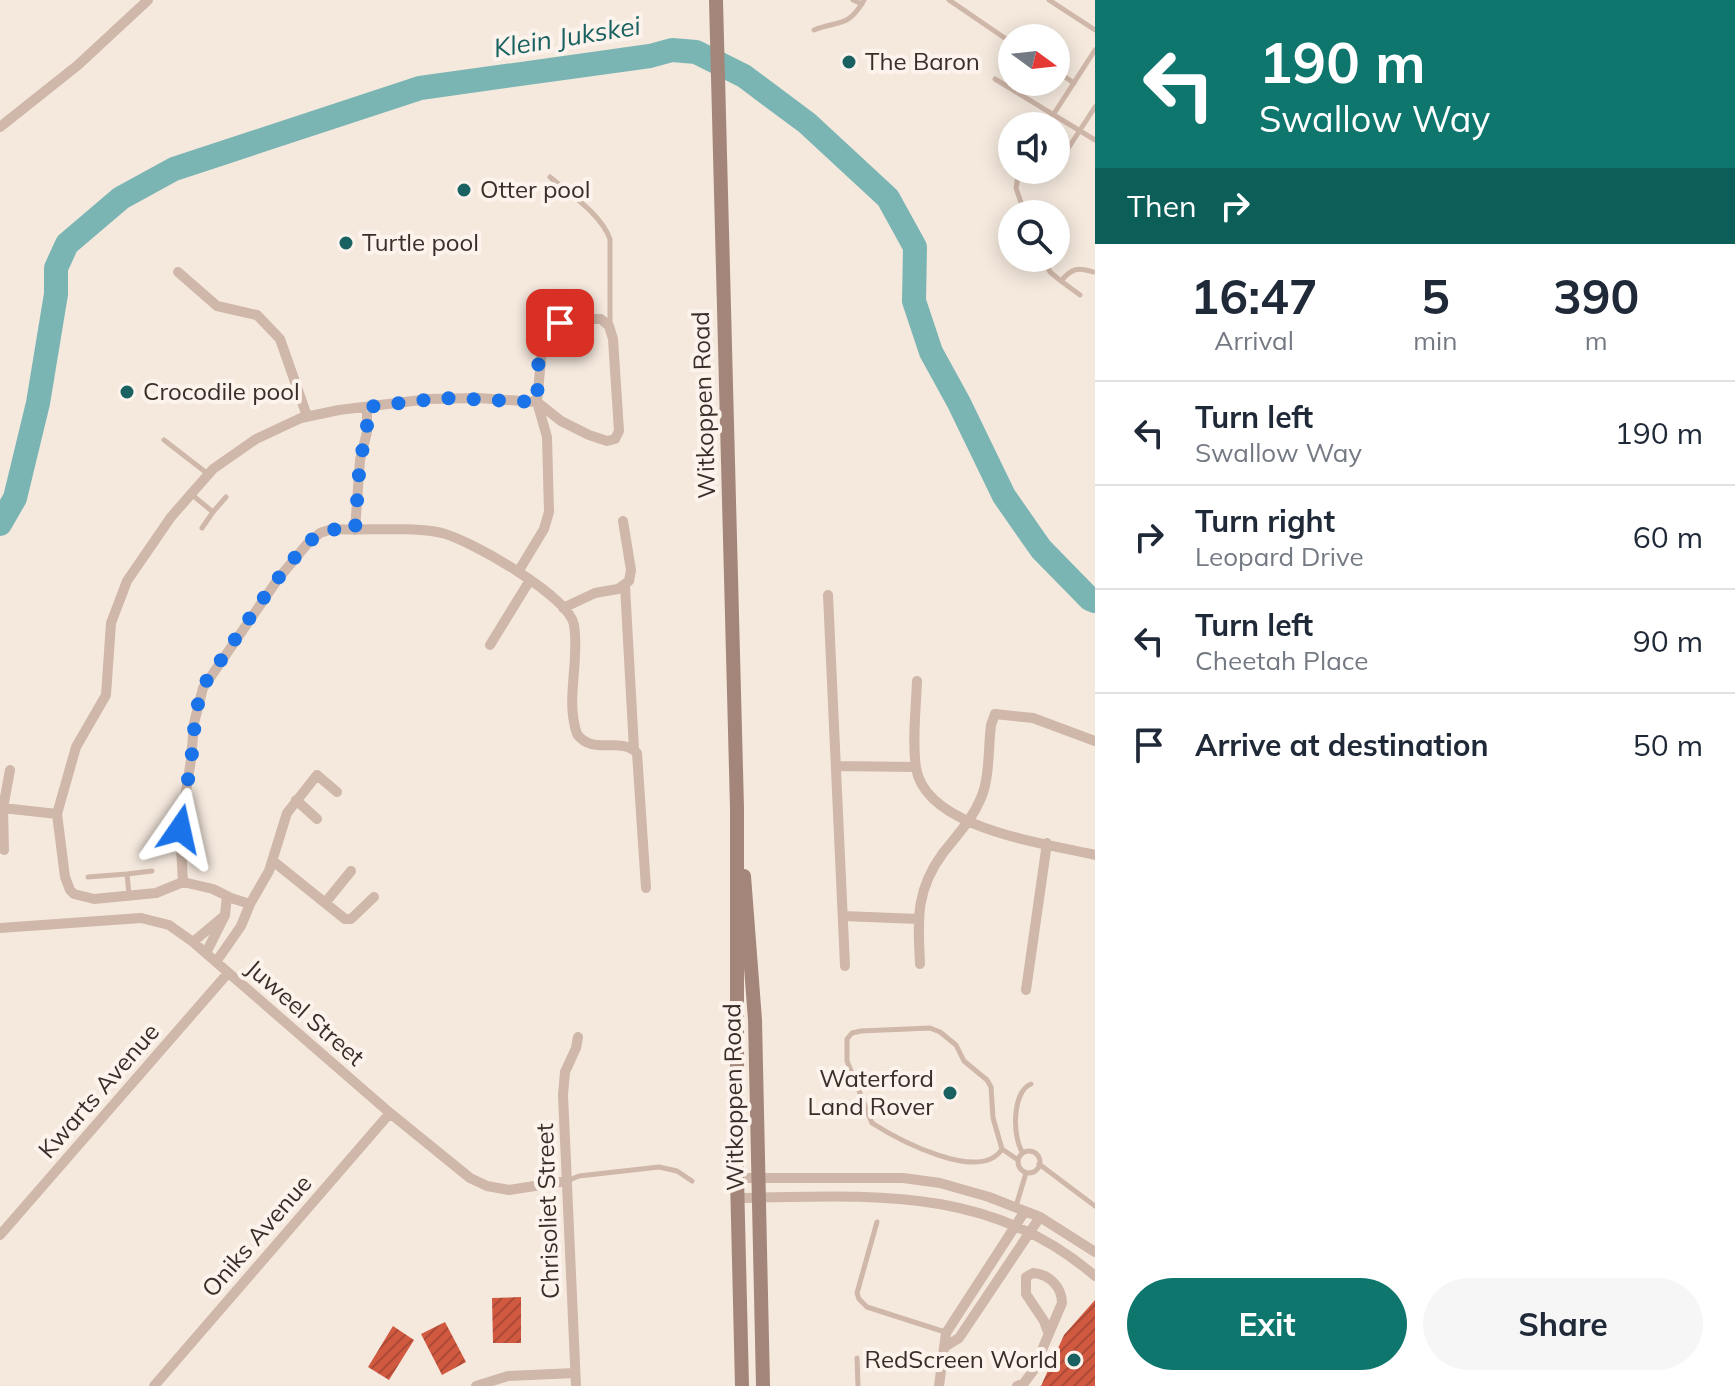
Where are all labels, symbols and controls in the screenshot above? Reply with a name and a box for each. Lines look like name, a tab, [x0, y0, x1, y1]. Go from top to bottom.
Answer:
water label: Klein Jukskei	[491, 9, 643, 64]
north arrow	[998, 24, 1070, 96]
map controls	[998, 24, 1070, 272]
text: 190 m	[1259, 27, 1426, 97]
icon: left	[1127, 32, 1231, 136]
place label: The Baron	[865, 46, 980, 76]
marker: The Baron	[840, 53, 858, 71]
text: Swallow Way	[1259, 96, 1490, 141]
button: sound	[998, 112, 1070, 184]
place label: Otter pool	[480, 174, 590, 204]
marker: Otter pool	[455, 181, 473, 199]
icon: right	[1213, 184, 1257, 228]
text: Then	[1127, 187, 1197, 225]
button: search	[998, 200, 1070, 272]
place label: Turtle pool	[362, 227, 479, 257]
marker: Turtle pool	[337, 234, 355, 252]
text: 16:47	[1191, 266, 1318, 326]
text: 5	[1421, 266, 1450, 326]
text: 390	[1553, 266, 1639, 326]
pin	[526, 289, 594, 357]
icon: arrive	[538, 301, 582, 345]
street label: Witkoppen Road	[685, 311, 721, 499]
text: Arrival	[1214, 324, 1294, 357]
text: min	[1413, 324, 1457, 357]
text: m	[1585, 324, 1608, 357]
place label: Crocodile pool	[143, 376, 300, 406]
marker: Crocodile pool	[118, 383, 136, 401]
text: Turn left	[1195, 398, 1313, 436]
icon: left	[1127, 411, 1171, 455]
text: 190 m	[1615, 414, 1703, 452]
text: Swallow Way	[1195, 436, 1362, 469]
text: Turn right	[1195, 502, 1335, 540]
icon: right	[1127, 515, 1171, 559]
text: 60 m	[1633, 518, 1703, 556]
text: Leopard Drive	[1195, 540, 1364, 573]
text: Turn left	[1195, 606, 1313, 644]
icon: left	[1127, 619, 1171, 663]
text: 90 m	[1633, 622, 1703, 660]
text: Cheetah Place	[1195, 644, 1369, 677]
icon: arrive	[1127, 723, 1171, 767]
text: Arrive at destination	[1195, 726, 1489, 764]
text: 50 m	[1633, 726, 1703, 764]
position arrow	[138, 787, 222, 871]
street label: Juweel Street	[240, 953, 371, 1072]
street label: Witkoppen Road	[716, 1003, 750, 1191]
street label: Kwarts Avenue	[31, 1017, 165, 1164]
place label: Waterford Land Rover	[808, 1063, 934, 1121]
marker: Waterford Land Rover	[941, 1084, 959, 1102]
street label: Chrisoliet Street	[529, 1123, 565, 1300]
street label: Oniks Avenue	[195, 1168, 317, 1303]
button: Exit	[1127, 1278, 1407, 1370]
button: Share	[1423, 1278, 1703, 1370]
place label: RedScreen World	[865, 1344, 1058, 1374]
marker: RedScreen World	[1065, 1351, 1083, 1369]

